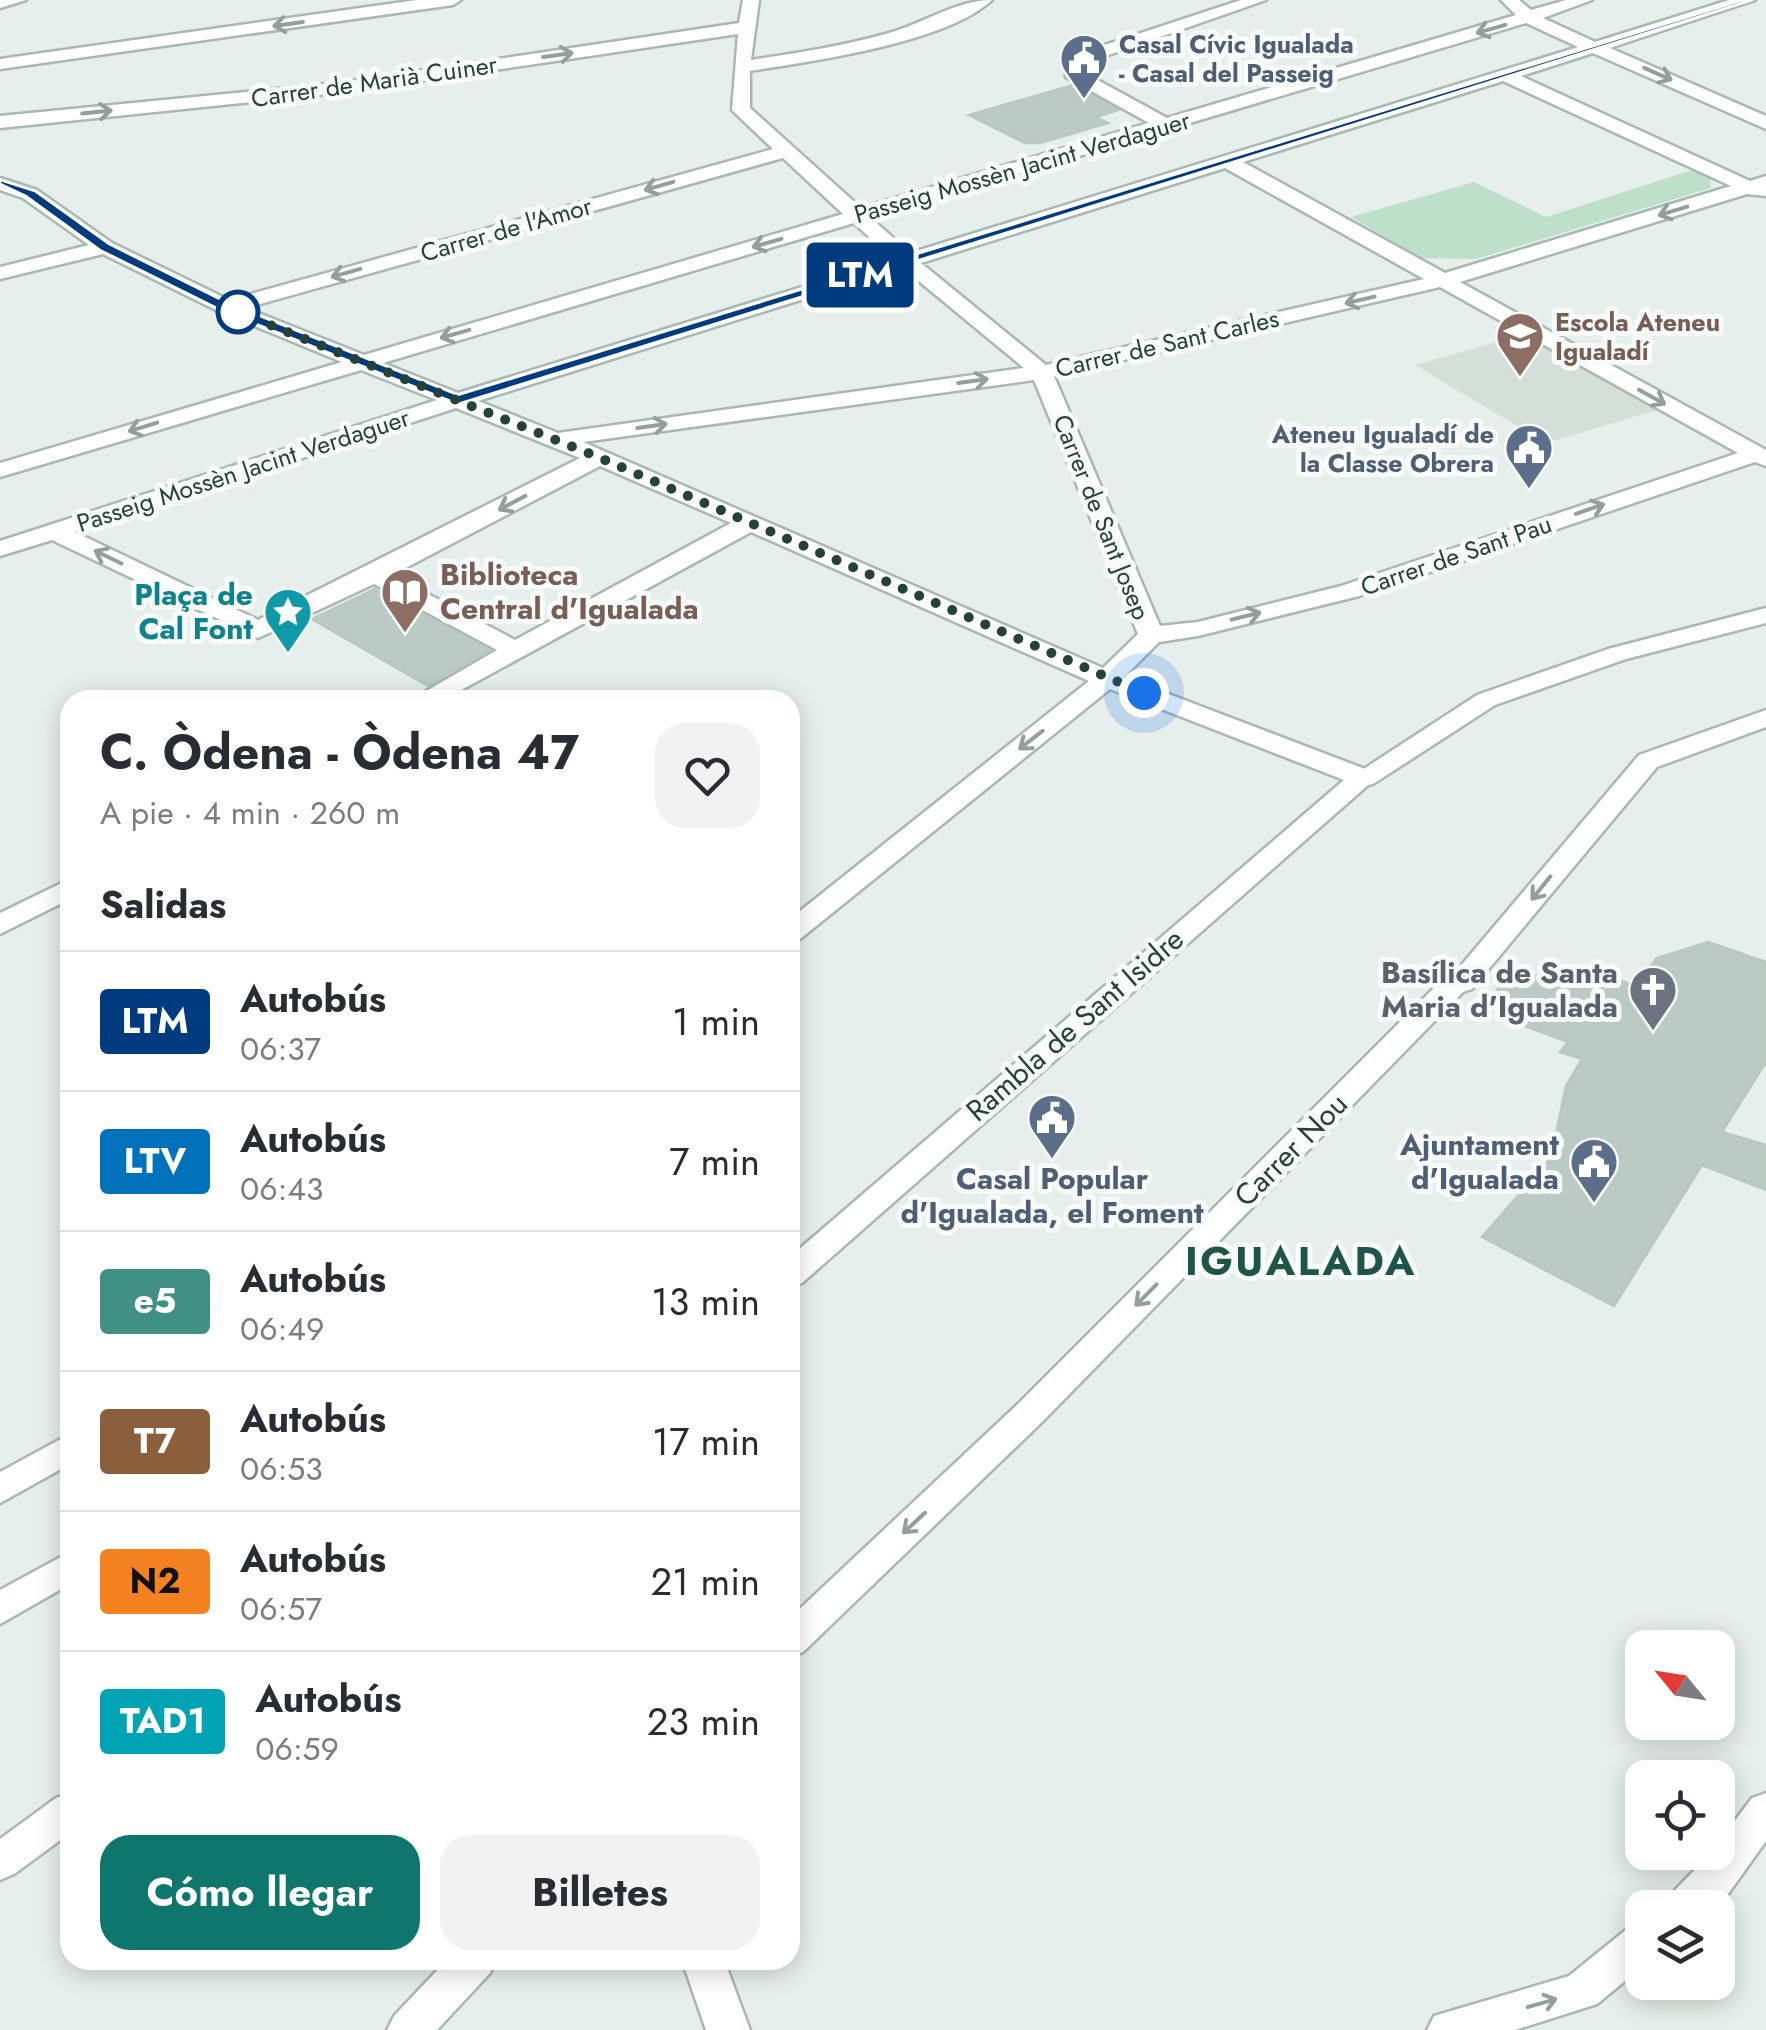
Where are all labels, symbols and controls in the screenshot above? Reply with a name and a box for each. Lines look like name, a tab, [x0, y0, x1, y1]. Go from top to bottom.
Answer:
one-way arrow	[272, 16, 304, 34]
one-way arrow	[1476, 21, 1508, 39]
place label: Casal Cívic Igualada - Casal del Passeig	[1119, 26, 1354, 91]
public building icon: Casal Cívic Igualada - Casal del Passeig	[1058, 32, 1110, 100]
street label: Carrer de Marià Cuiner	[249, 46, 500, 116]
one-way arrow	[542, 46, 574, 64]
one-way arrow	[1642, 66, 1673, 84]
street label: Passeig Mossèn Jacint Verdaguer	[850, 102, 1195, 232]
one-way arrow	[80, 103, 113, 122]
one-way arrow	[644, 178, 675, 197]
street label: Carrer de l'Amor	[416, 187, 596, 271]
one-way arrow	[1658, 203, 1689, 221]
one-way arrow	[751, 234, 783, 253]
line badge: LTM	[802, 242, 918, 308]
text: LTM	[827, 250, 893, 300]
one-way arrow	[330, 265, 362, 284]
unlabelled marker	[217, 291, 259, 333]
one-way arrow	[1345, 291, 1377, 310]
street label: Carrer de Sant Carles	[1052, 300, 1282, 386]
place label: Escola Ateneu Igualadí	[1555, 304, 1720, 369]
school or university icon: Escola Ateneu Igualadí	[1494, 310, 1546, 378]
one-way arrow	[440, 326, 471, 344]
one-way arrow	[957, 372, 989, 390]
one-way arrow	[1637, 387, 1666, 407]
street label: Passeig Mossèn Jacint Verdaguer	[72, 399, 414, 541]
street label: Carrer de Sant Josep	[1044, 409, 1160, 625]
one-way arrow	[635, 416, 667, 435]
place label: Ateneu Igualadí de la Classe Obrera	[1271, 416, 1494, 481]
one-way arrow	[128, 419, 160, 437]
public building icon: Ateneu Igualadí de la Classe Obrera	[1503, 422, 1555, 490]
one-way arrow	[498, 493, 528, 513]
one-way arrow	[1573, 499, 1605, 517]
street label: Carrer de Sant Pau	[1356, 505, 1556, 605]
one-way arrow	[94, 547, 123, 566]
place label: Biblioteca Central d'Igualada	[440, 553, 699, 630]
library icon: Biblioteca Central d'Igualada	[379, 566, 431, 634]
place label: Plaça de Cal Font	[134, 573, 253, 650]
place icon: Plaça de Cal Font	[262, 586, 314, 654]
one-way arrow	[1230, 605, 1261, 624]
your location	[1119, 668, 1169, 718]
text: C. Òdena - Òdena 47	[100, 718, 579, 787]
button: heart	[655, 723, 760, 828]
one-way arrow	[1018, 729, 1045, 750]
text: A pie · 4 min · 260 m	[100, 790, 400, 836]
one-way arrow	[1530, 875, 1552, 901]
text: Salidas	[100, 877, 226, 932]
street label: Rambla de Sant Isidre	[956, 918, 1193, 1131]
place label: Basílica de Santa Maria d'Igualada	[1381, 951, 1618, 1028]
church icon: Basílica de Santa Maria d'Igualada	[1627, 964, 1679, 1032]
text: Autobús	[240, 971, 386, 1026]
text: 1 min	[672, 994, 760, 1049]
text: LTM	[122, 996, 188, 1046]
text: 06:37	[240, 1026, 321, 1072]
street label: Carrer Nou	[1224, 1083, 1357, 1216]
public building icon: Casal Popular d'Igualada, el Foment	[1026, 1092, 1078, 1160]
text: Autobús	[240, 1111, 386, 1166]
place label: Ajuntament d'Igualada	[1399, 1123, 1559, 1200]
text: 7 min	[669, 1134, 760, 1189]
text: LTV	[124, 1136, 186, 1186]
public building icon: Ajuntament d'Igualada	[1568, 1136, 1620, 1204]
place label: Casal Popular d'Igualada, el Foment	[901, 1157, 1204, 1234]
text: 06:43	[240, 1166, 323, 1212]
district label: IGUALADA	[1185, 1232, 1417, 1290]
text: Autobús	[240, 1251, 386, 1306]
text: 13 min	[651, 1274, 760, 1329]
text: e5	[134, 1276, 176, 1326]
one-way arrow	[1134, 1283, 1158, 1307]
text: 06:49	[240, 1306, 324, 1352]
text: Autobús	[240, 1391, 386, 1446]
text: 17 min	[652, 1414, 760, 1469]
text: T7	[134, 1416, 176, 1466]
text: 06:53	[240, 1446, 323, 1492]
one-way arrow	[903, 1511, 927, 1535]
text: Autobús	[240, 1531, 386, 1586]
text: 21 min	[650, 1554, 760, 1609]
text: N2	[130, 1556, 180, 1606]
text: 06:57	[240, 1586, 322, 1632]
north arrow	[1625, 1630, 1735, 1740]
map controls	[1625, 1630, 1735, 2000]
text: Autobús	[255, 1671, 402, 1726]
text: 23 min	[647, 1694, 760, 1749]
text: TAD1	[120, 1696, 205, 1746]
text: 06:59	[255, 1726, 339, 1772]
button: locate	[1625, 1760, 1735, 1870]
button: Cómo llegar	[100, 1835, 420, 1950]
button: Billetes	[440, 1835, 760, 1950]
button: layers	[1625, 1890, 1735, 2000]
one-way arrow	[1526, 1993, 1558, 2011]

